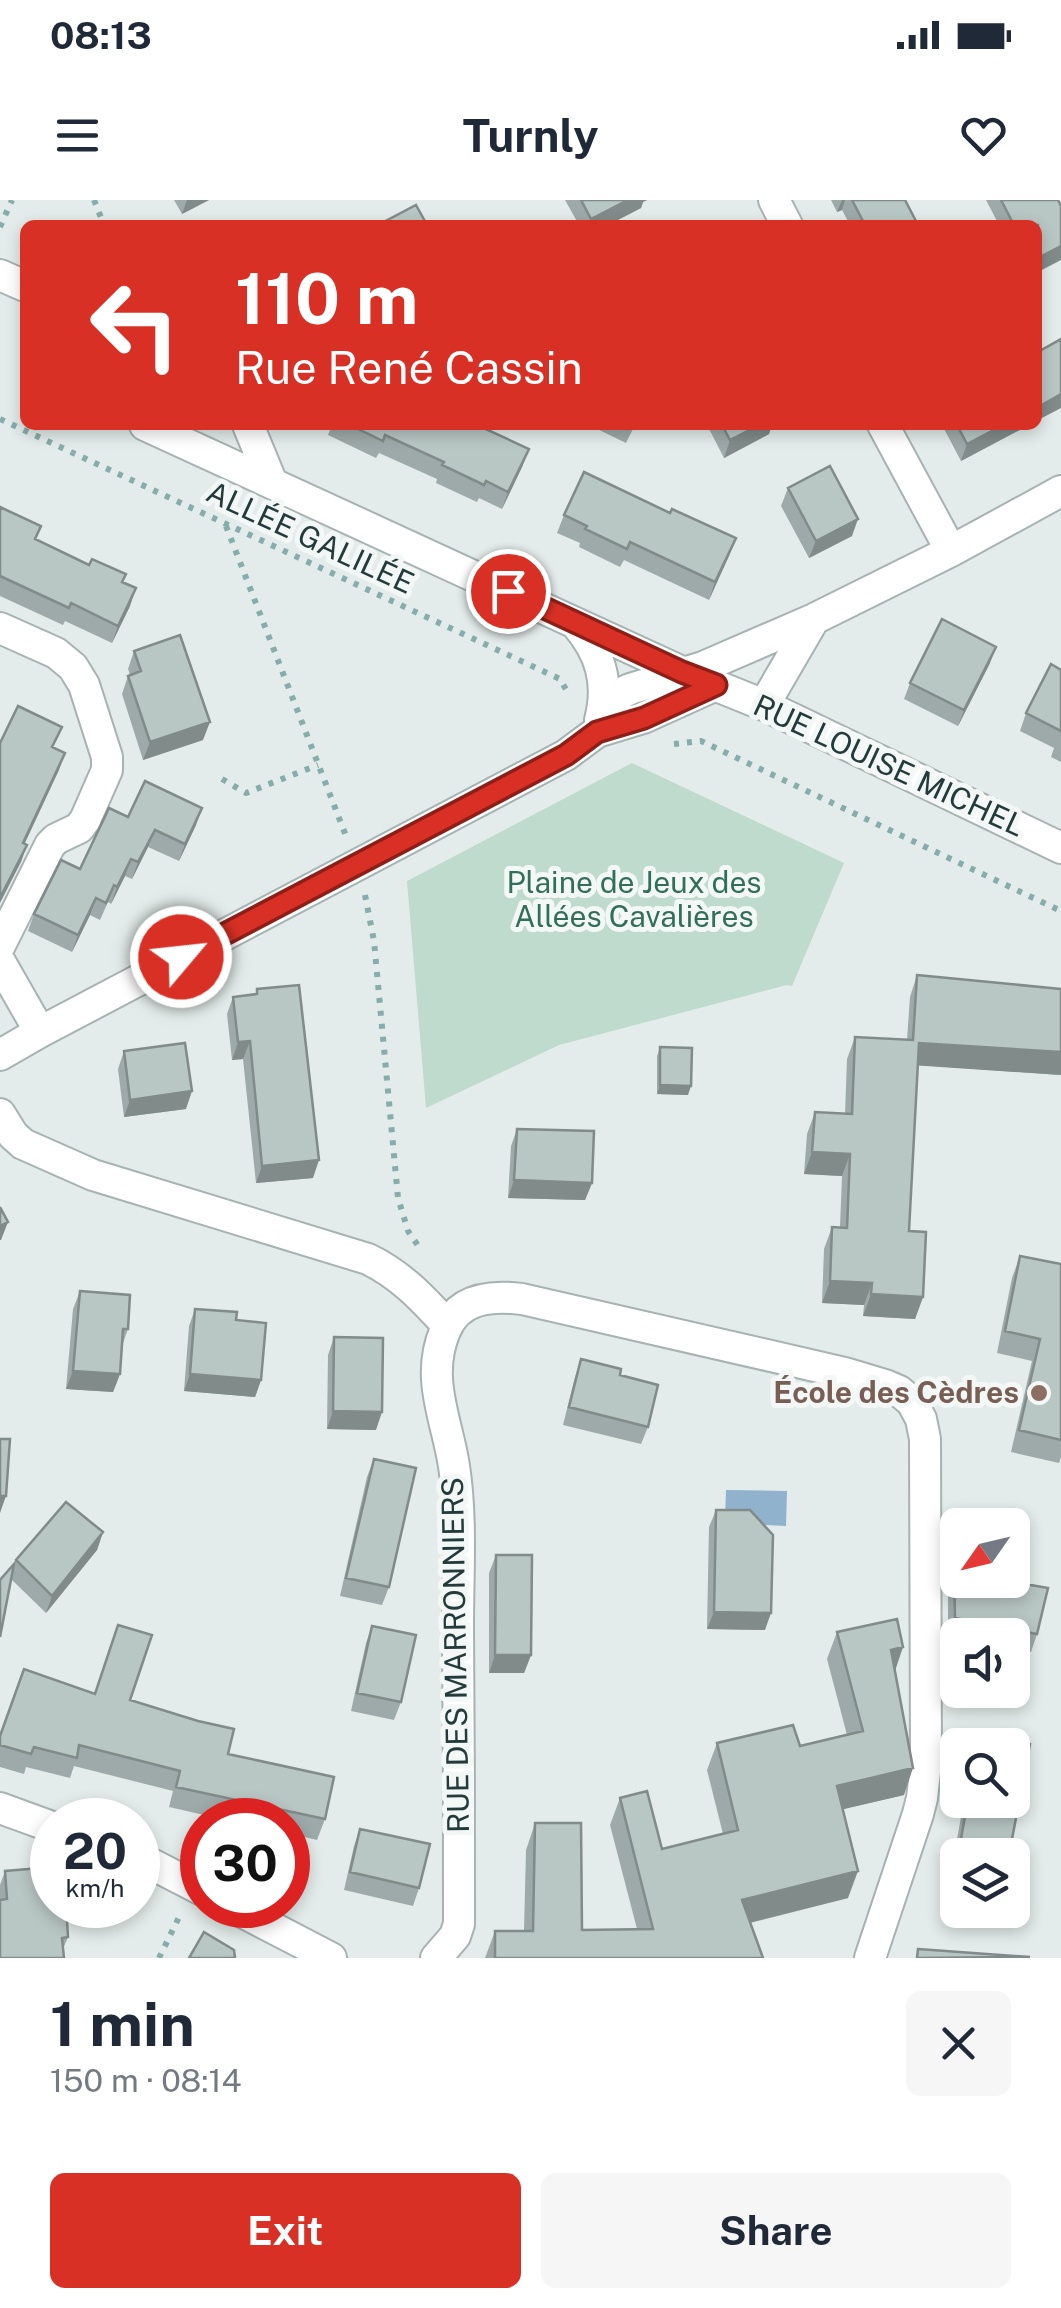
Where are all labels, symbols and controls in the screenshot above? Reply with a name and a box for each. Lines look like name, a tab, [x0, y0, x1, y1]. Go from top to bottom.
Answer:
text: 08:13	[50, 13, 152, 58]
icon: menu	[50, 108, 105, 163]
icon: heart	[956, 108, 1011, 163]
text: Turnly	[462, 109, 599, 162]
text: 110 m	[235, 257, 419, 340]
icon: left	[70, 260, 200, 390]
text: Rue René Cassin	[235, 341, 583, 394]
street label: ALLÉE GALILÉE	[201, 473, 420, 601]
pin	[466, 549, 551, 634]
icon: arrive	[481, 564, 536, 619]
street label: RUE LOUISE MICHEL	[748, 686, 1031, 844]
park label: Plaine de Jeux des Allées Cavalières	[506, 864, 762, 934]
position arrow	[129, 905, 233, 1009]
place label: École des Cèdres	[773, 1374, 1019, 1410]
marker: École des Cèdres	[1028, 1382, 1050, 1404]
street label: RUE DES MARRONNIERS	[434, 1477, 476, 1833]
north arrow	[940, 1508, 1030, 1598]
map controls	[940, 1508, 1030, 1928]
button: sound	[940, 1618, 1030, 1708]
button: search	[940, 1728, 1030, 1818]
speed limit sign: 30	[180, 1798, 310, 1928]
text: 20	[63, 1821, 127, 1880]
button: layers	[940, 1838, 1030, 1928]
text: km/h	[66, 1873, 124, 1903]
text: 1 min	[50, 1989, 195, 2060]
button: close	[906, 1991, 1011, 2096]
text: 150 m · 08:14	[50, 2062, 242, 2099]
button: Exit	[50, 2173, 521, 2288]
button: Share	[541, 2173, 1011, 2288]

